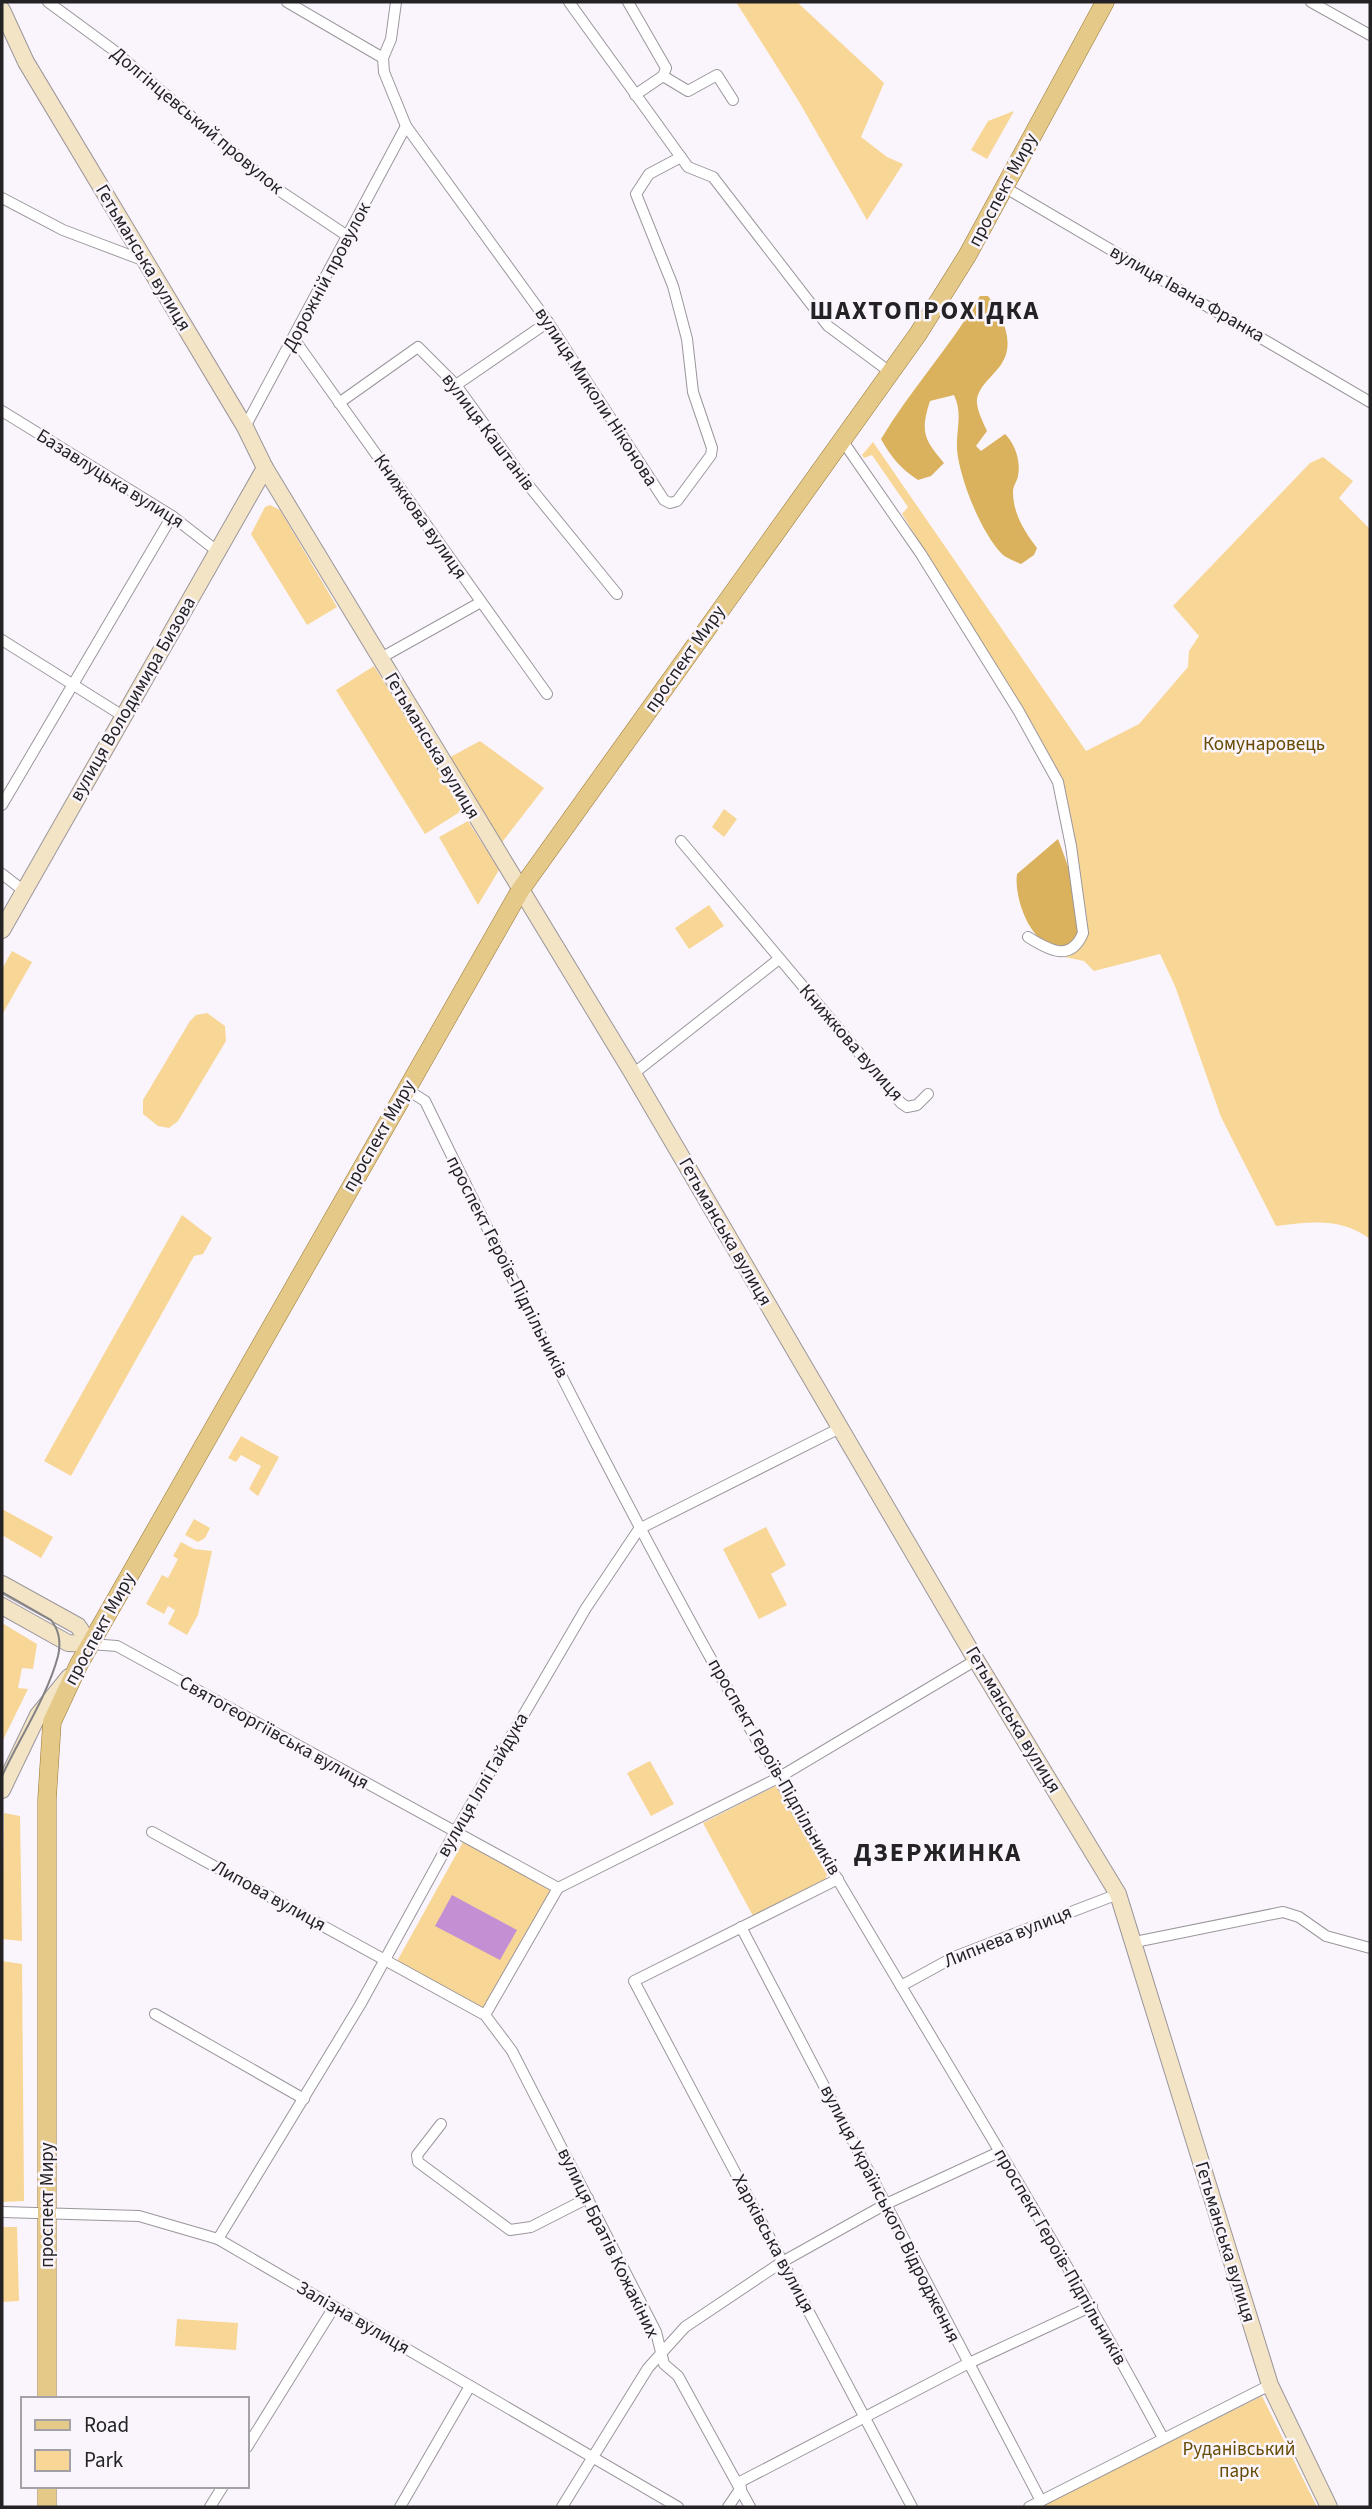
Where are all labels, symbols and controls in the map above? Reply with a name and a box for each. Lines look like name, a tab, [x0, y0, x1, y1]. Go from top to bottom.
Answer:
street label: Долгінцевський провулок	[105, 41, 289, 202]
street label: проспект Миру	[962, 128, 1044, 252]
street label: Гетьманська вулиця	[88, 179, 198, 337]
street label: Дорожній провулок	[276, 197, 378, 357]
street label: вулиця Івана Франка	[1105, 239, 1269, 349]
district label: ШАХТОПРОХІДКА	[810, 292, 1040, 329]
street label: вулиця Миколи Ніконова	[528, 302, 664, 492]
street label: вулиця Каштанів	[435, 368, 541, 496]
street label: Базавлуцька вулиця	[31, 423, 189, 535]
street label: Книжкова вулиця	[367, 449, 473, 585]
street label: вулиця Володимира Бизова	[63, 592, 203, 806]
street label: проспект Миру	[638, 600, 732, 718]
street label: Гетьманська вулиця	[377, 667, 487, 825]
park label: Комунаровець	[1203, 731, 1325, 758]
street label: Книжкова вулиця	[792, 979, 910, 1107]
street label: проспект Миру	[336, 1075, 422, 1197]
street label: проспект Героїв-Підпільників	[439, 1151, 575, 1383]
street label: Гетьманська вулиця	[672, 1153, 778, 1311]
street label: проспект Миру	[58, 1567, 142, 1690]
street label: Гетьманська вулиця	[958, 1641, 1068, 1799]
street label: проспект Героїв-Підпільників	[701, 1654, 847, 1880]
street label: Святогеоргіївська вулиця	[174, 1669, 374, 1797]
street label: вулиця Іллі Гайдука	[431, 1708, 535, 1862]
district label: ДЗЕРЖИНКА	[854, 1834, 1022, 1871]
street label: Липова вулиця	[207, 1854, 331, 1938]
street label: Липнева вулиця	[940, 1899, 1076, 1975]
street label: вулиця Українського Відродження	[813, 2080, 967, 2348]
street label: проспект Миру	[34, 2142, 61, 2268]
street label: вулиця Братів Кожакіних	[550, 2143, 666, 2343]
street label: проспект Героїв-Підпільників	[987, 2144, 1133, 2370]
street label: Гетьманська вулиця	[1188, 2158, 1262, 2326]
street label: Харківська вулиця	[725, 2170, 821, 2318]
street label: Залізна вулиця	[291, 2275, 415, 2361]
legend	[21, 2397, 248, 2488]
text: Road	[84, 2410, 129, 2440]
park label: Руданівський парк	[1182, 2436, 1296, 2485]
text: Park	[84, 2445, 124, 2475]

